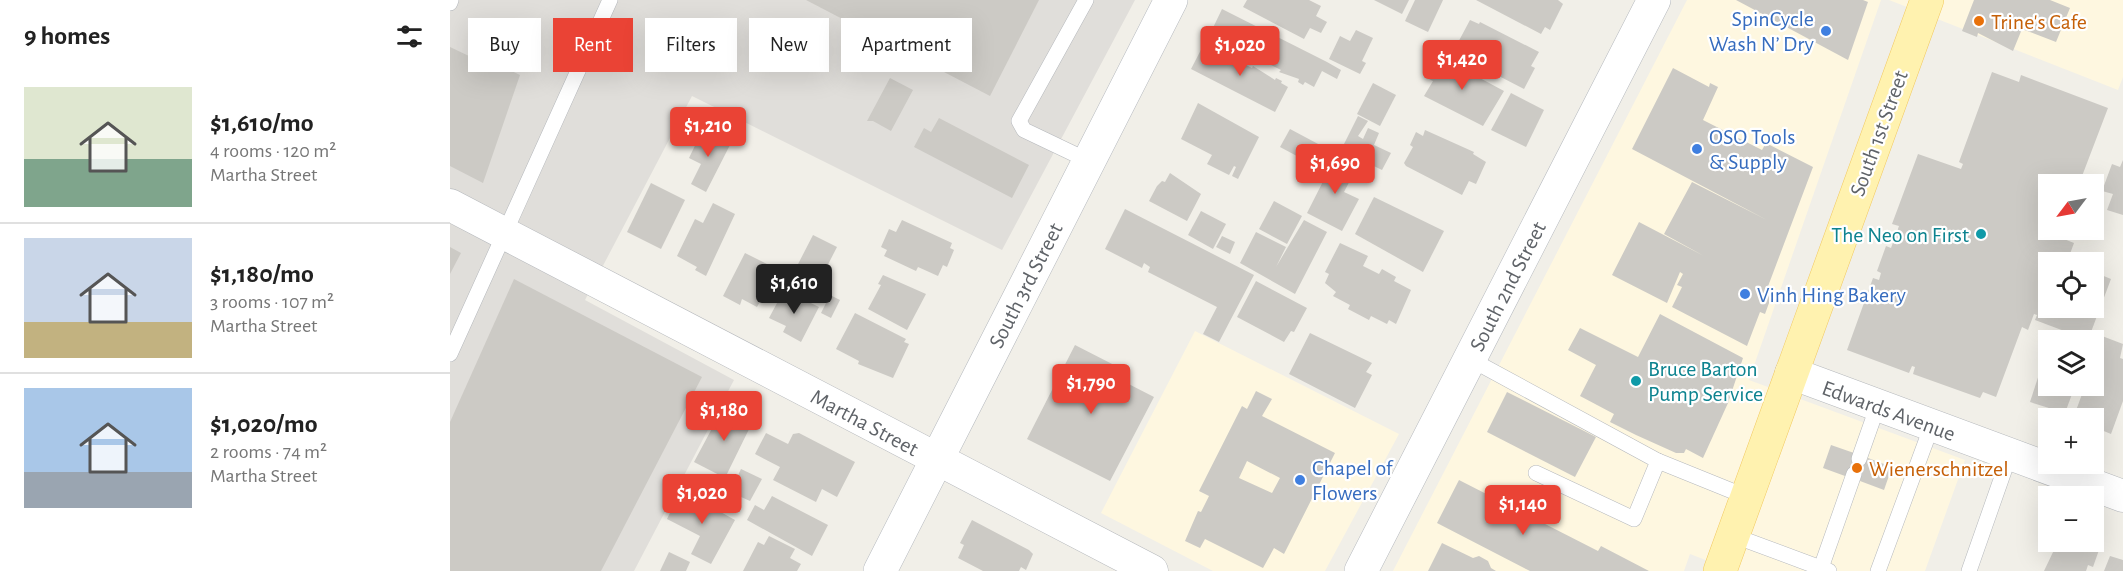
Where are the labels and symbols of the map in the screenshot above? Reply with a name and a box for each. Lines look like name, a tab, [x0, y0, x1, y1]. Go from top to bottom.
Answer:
place label: SpinCycle Wash N’ Dry	[1709, 8, 1815, 55]
place label: Trine's Cafe	[1991, 11, 2087, 33]
marker: Trine's Cafe	[1972, 14, 1986, 28]
marker: SpinCycle Wash N’ Dry	[1819, 24, 1833, 38]
pin: $1,020	[1191, 26, 1289, 77]
pin: $1,420	[1413, 40, 1511, 91]
street label: South 1st Street	[1846, 67, 1912, 199]
pin: $1,210	[659, 107, 757, 158]
place label: OSO Tools & Supply	[1709, 126, 1795, 173]
marker: OSO Tools & Supply	[1690, 142, 1704, 156]
pin: $1,690	[1286, 144, 1384, 195]
north arrow	[2038, 174, 2104, 240]
street label: South 2nd Street	[1466, 218, 1550, 355]
street label: South 3rd Street	[985, 219, 1067, 351]
place label: The Neo on First	[1831, 224, 1969, 246]
marker: The Neo on First	[1974, 227, 1988, 241]
pin: $1,610	[745, 264, 843, 315]
place label: Vinh Hing Bakery	[1757, 284, 1906, 306]
marker: Vinh Hing Bakery	[1738, 287, 1752, 301]
place label: Bruce Barton Pump Service	[1648, 358, 1763, 405]
pin: $1,790	[1042, 364, 1140, 415]
marker: Bruce Barton Pump Service	[1629, 374, 1643, 388]
street label: Edwards Avenue	[1819, 377, 1958, 445]
street label: Martha Street	[807, 385, 922, 460]
pin: $1,180	[675, 391, 773, 442]
place label: Chapel of Flowers	[1312, 457, 1394, 504]
place label: Wienerschnitzel	[1869, 458, 2009, 480]
marker: Wienerschnitzel	[1850, 461, 1864, 475]
marker: Chapel of Flowers	[1293, 473, 1307, 487]
pin: $1,020	[653, 474, 751, 525]
pin: $1,140	[1474, 485, 1572, 536]

